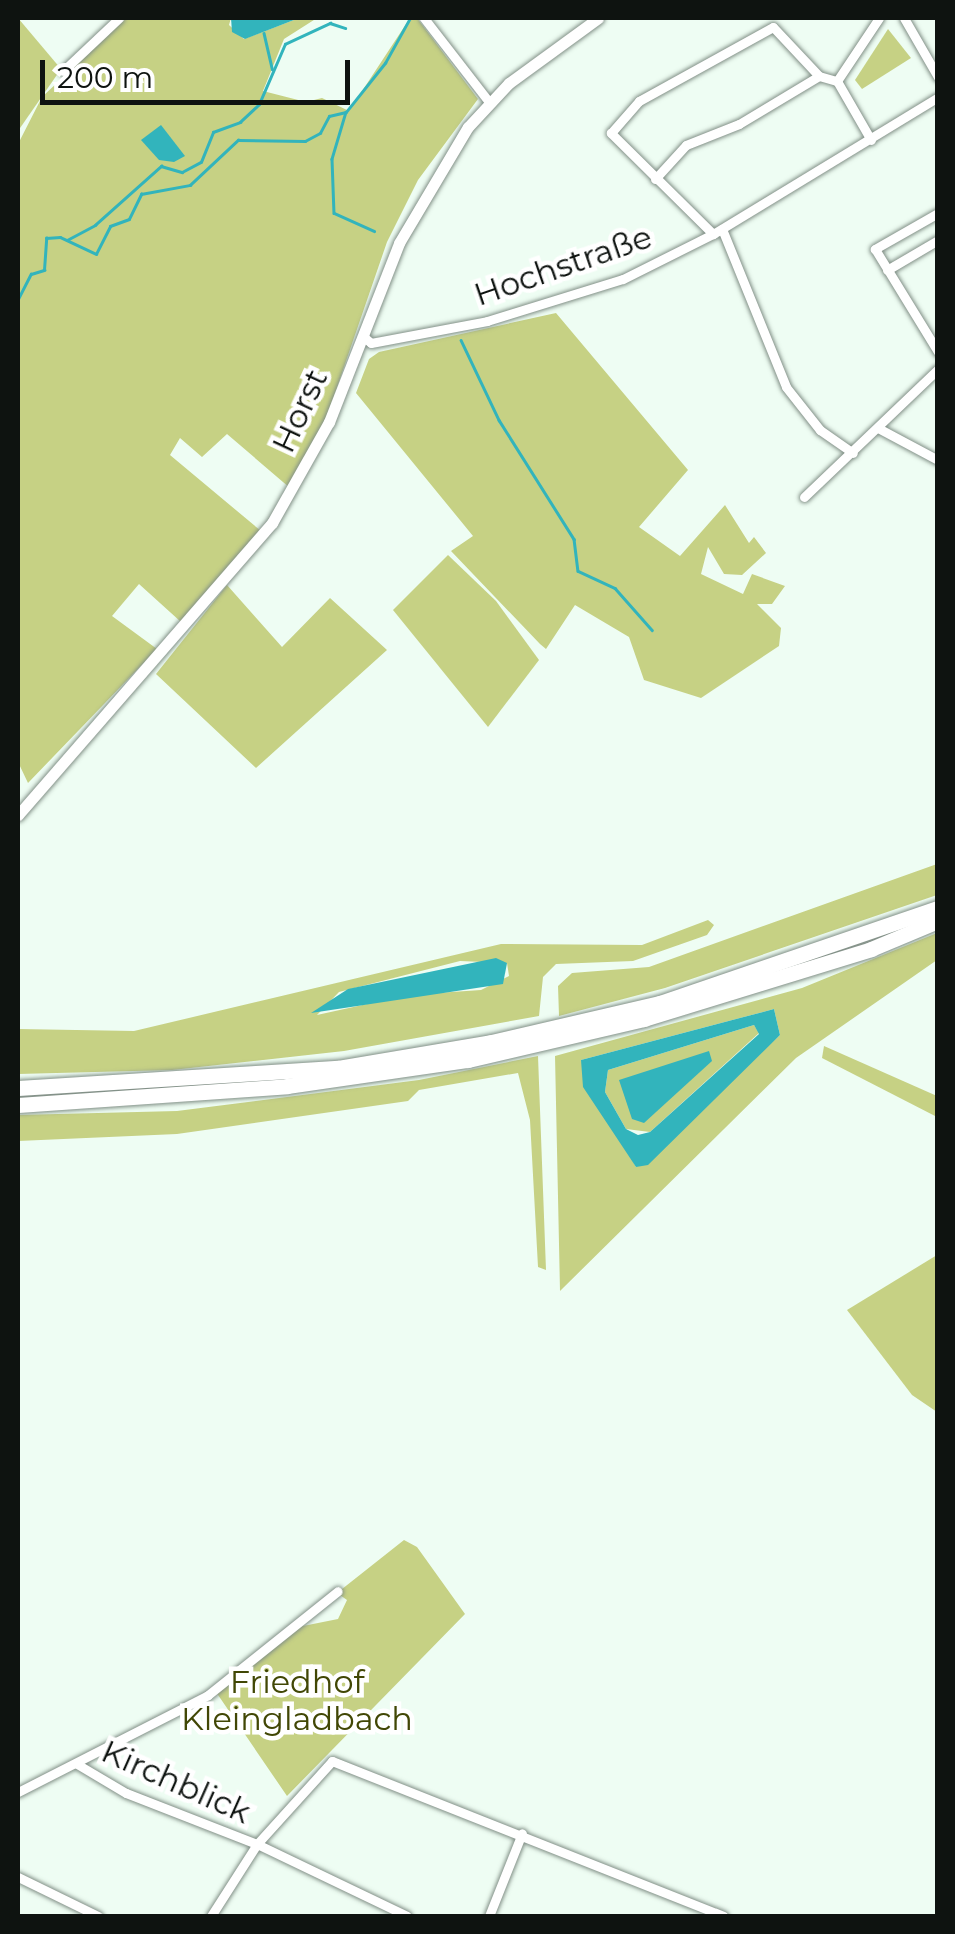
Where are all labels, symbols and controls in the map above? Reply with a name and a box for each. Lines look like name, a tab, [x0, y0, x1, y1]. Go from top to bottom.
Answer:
scale bar	[45, 40, 355, 102]
text: 200 m	[57, 59, 153, 96]
street label: Hochstraße	[469, 218, 657, 314]
street label: Horst	[264, 363, 336, 459]
park label: Friedhof Kleingladbach	[181, 1664, 413, 1739]
street label: Kirchblick	[96, 1732, 256, 1832]

